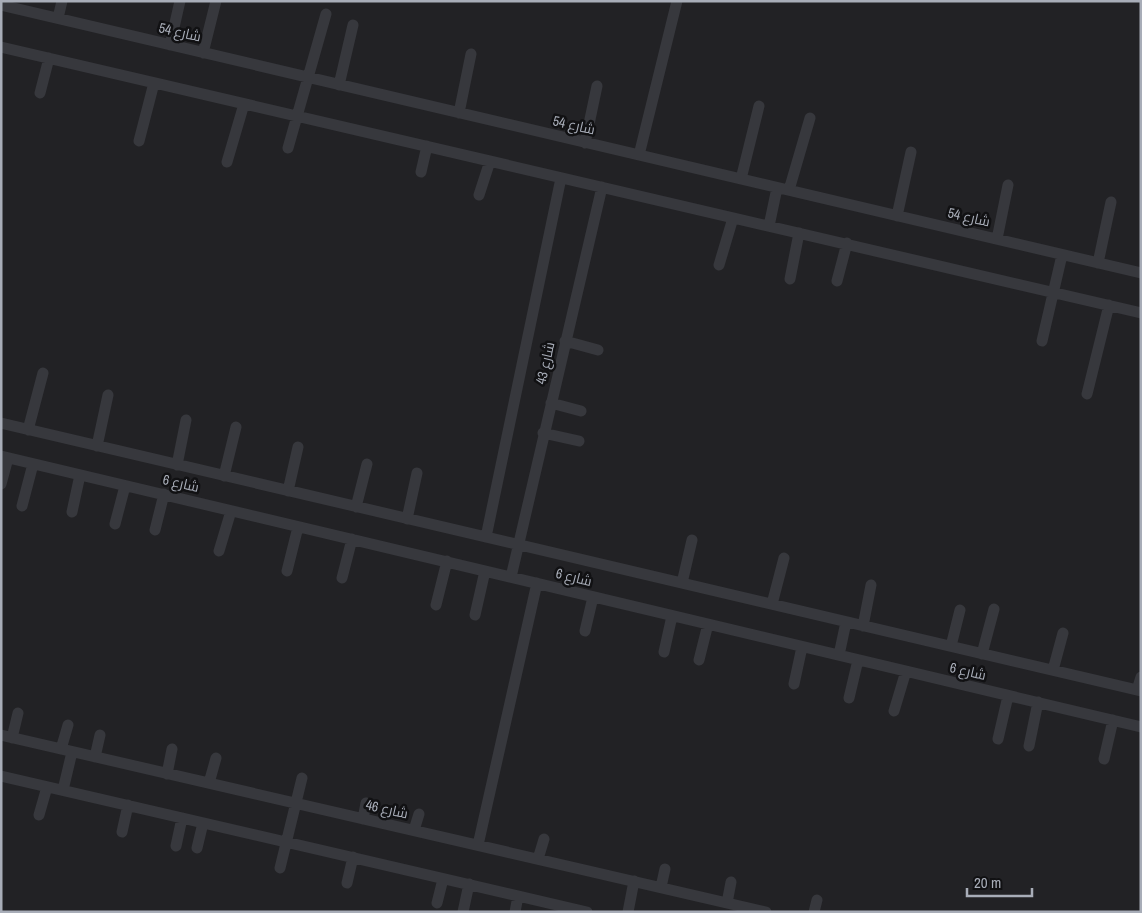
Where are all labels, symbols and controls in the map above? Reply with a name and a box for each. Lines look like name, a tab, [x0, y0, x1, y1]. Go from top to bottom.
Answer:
street label: شارع 54	[157, 18, 203, 46]
street label: شارع 54	[551, 111, 597, 139]
street label: شارع 54	[946, 203, 992, 231]
street label: شارع 43	[531, 340, 559, 386]
street label: شارع 6	[161, 470, 201, 496]
street label: شارع 6	[554, 564, 594, 590]
street label: شارع 6	[948, 658, 988, 684]
street label: شارع 46	[364, 795, 410, 823]
scale bar	[967, 866, 1032, 898]
text: 20 m	[974, 872, 1001, 893]

